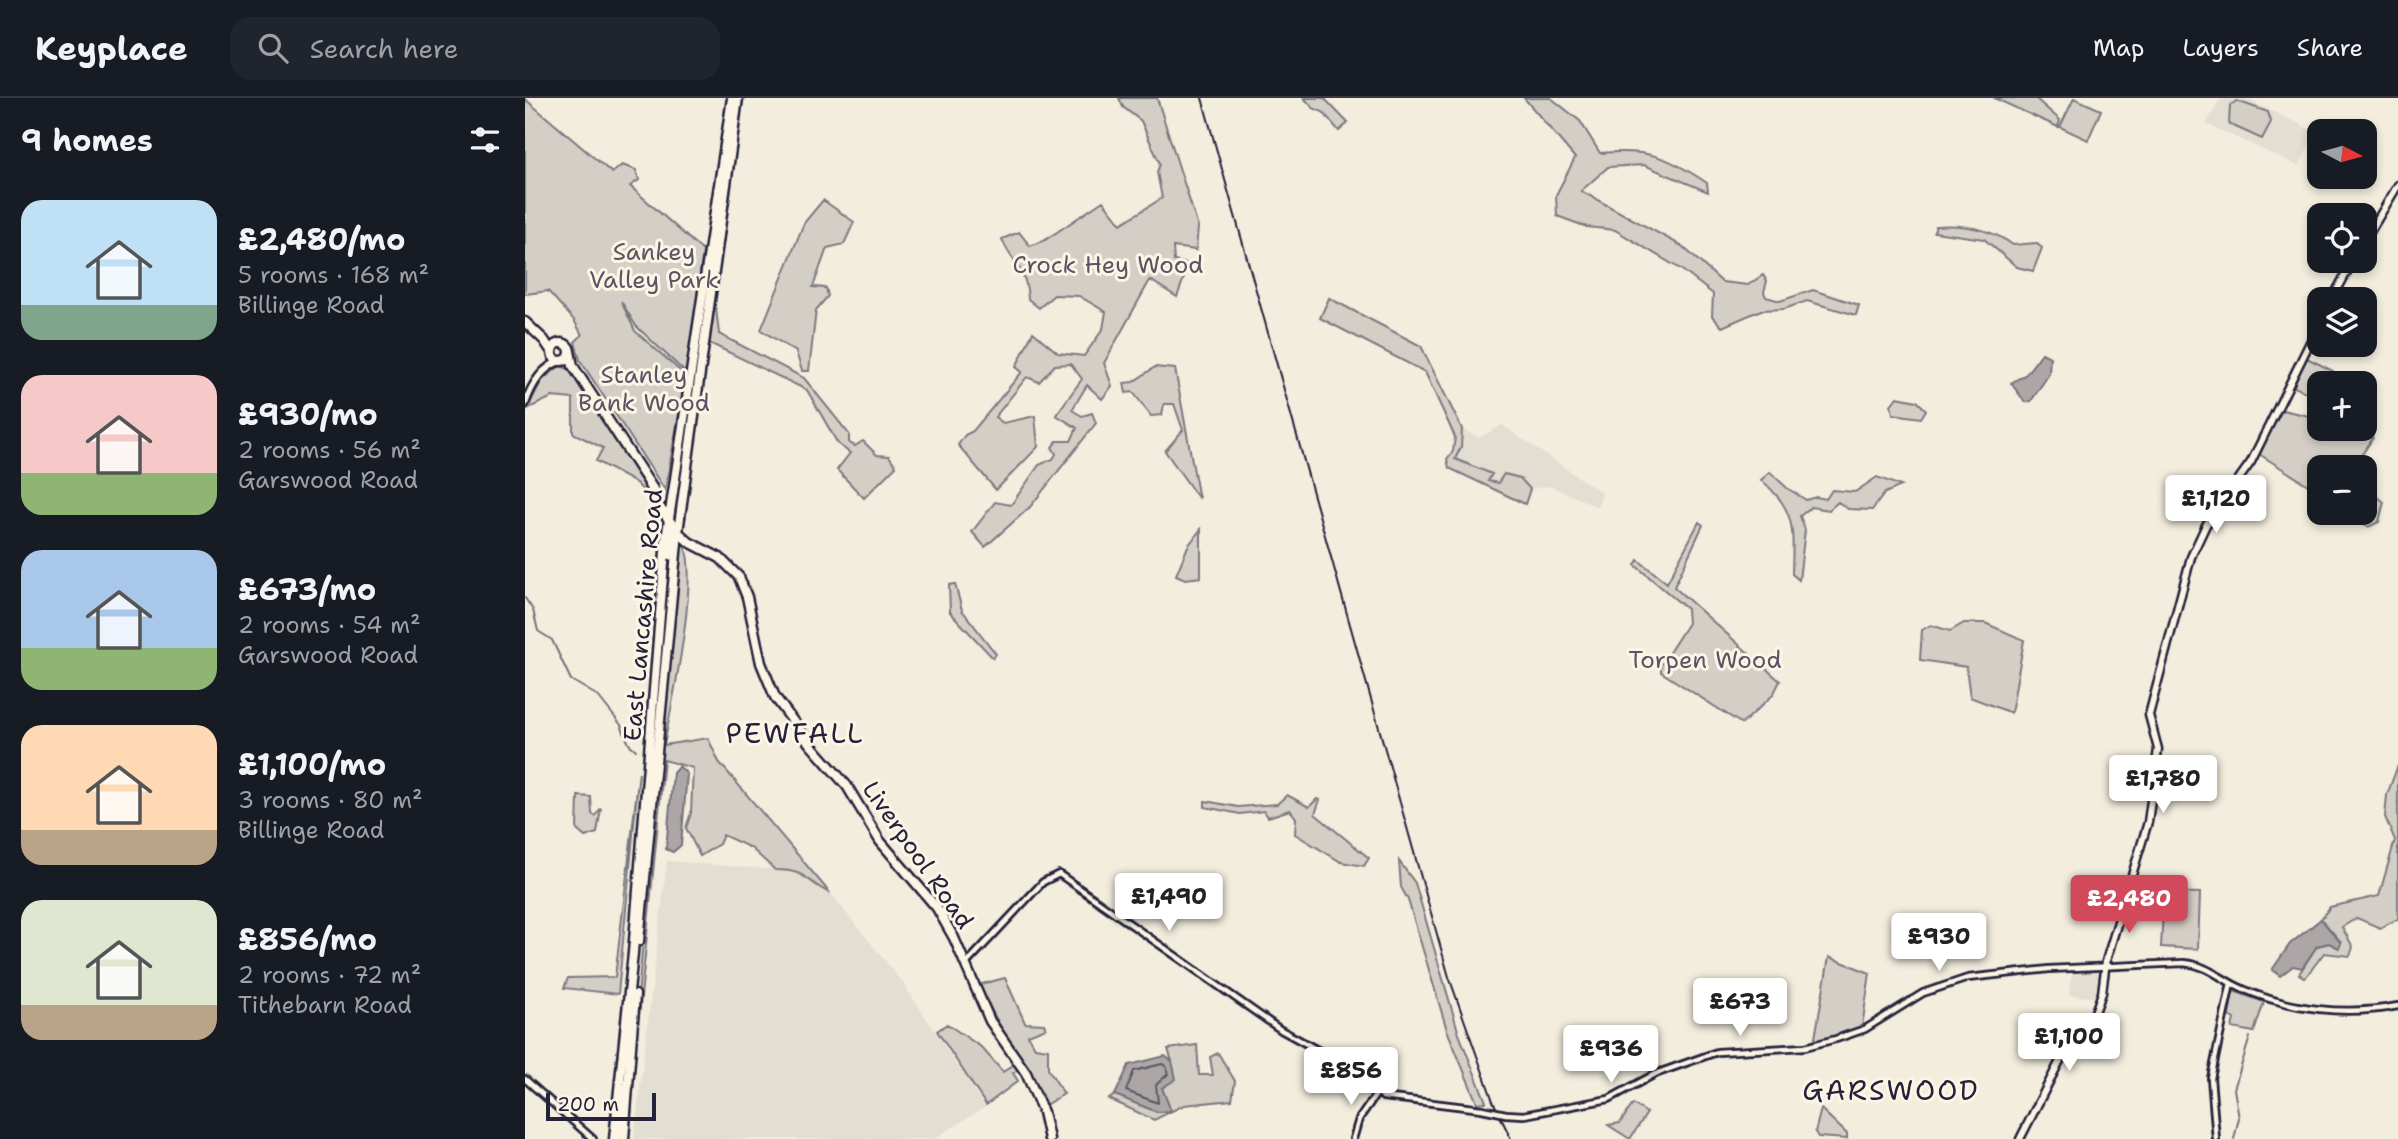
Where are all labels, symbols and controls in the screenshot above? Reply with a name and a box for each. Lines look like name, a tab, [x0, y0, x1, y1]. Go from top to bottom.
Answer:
search box	[230, 17, 720, 80]
text: Keyplace	[35, 26, 188, 71]
icon: search	[254, 29, 292, 67]
text: Search here	[310, 31, 458, 66]
text: Map	[2093, 32, 2144, 64]
text: Layers	[2182, 32, 2259, 64]
text: Share	[2297, 32, 2363, 64]
north arrow	[2307, 119, 2377, 189]
map controls	[2307, 119, 2377, 525]
text: 9 homes	[21, 120, 153, 161]
icon: filters	[466, 121, 504, 159]
button: locate	[2307, 203, 2377, 273]
text: £2,480/mo	[238, 219, 405, 260]
icon: home	[77, 228, 161, 312]
park label: Sankey Valley Park	[589, 236, 719, 296]
park label: Crock Hey Wood	[1012, 249, 1204, 281]
text: 5 rooms · 168 m²	[238, 260, 429, 290]
button: layers	[2307, 287, 2377, 357]
text: Billinge Road	[238, 290, 384, 320]
park label: Stanley Bank Wood	[578, 359, 710, 419]
button: +	[2307, 371, 2377, 441]
text: £930/mo	[238, 394, 378, 435]
icon: home	[77, 403, 161, 487]
text: 2 rooms · 56 m²	[238, 435, 421, 465]
button: −	[2307, 455, 2377, 525]
text: Garswood Road	[238, 465, 418, 495]
pin: £1,120	[2159, 476, 2273, 535]
text: £1,120	[2181, 483, 2251, 513]
street label: East Lancashire Road	[616, 488, 670, 742]
text: £673/mo	[238, 569, 376, 610]
icon: home	[77, 578, 161, 662]
text: 2 rooms · 54 m²	[238, 610, 421, 640]
text: Garswood Road	[238, 640, 418, 670]
park label: Torpen Wood	[1628, 644, 1782, 676]
district label: PEWFALL	[726, 714, 864, 752]
text: £1,100/mo	[238, 744, 386, 785]
icon: home	[77, 753, 161, 837]
pin: £1,780	[2106, 756, 2220, 815]
text: £1,780	[2125, 763, 2201, 793]
street label: Liverpool Road	[855, 775, 981, 935]
text: 3 rooms · 80 m²	[238, 785, 423, 815]
text: Billinge Road	[238, 815, 384, 845]
pin: £1,490	[1112, 874, 1226, 933]
pin: £2,480	[2072, 876, 2186, 935]
text: £1,490	[1131, 881, 1207, 911]
text: £2,480	[2087, 883, 2171, 913]
pin: £930	[1898, 914, 1980, 973]
text: £856/mo	[238, 919, 377, 960]
text: £930	[1907, 921, 1971, 951]
icon: home	[77, 928, 161, 1012]
text: 2 rooms · 72 m²	[238, 960, 421, 990]
pin: £673	[1699, 978, 1781, 1038]
text: £673	[1709, 986, 1771, 1016]
text: Tithebarn Road	[238, 990, 412, 1020]
pin: £1,100	[2012, 1014, 2126, 1073]
text: £1,100	[2034, 1021, 2104, 1051]
pin: £936	[1570, 1026, 1652, 1085]
text: £936	[1579, 1033, 1643, 1063]
pin: £856	[1310, 1048, 1392, 1107]
text: £856	[1320, 1055, 1382, 1085]
district label: GARSWOOD	[1802, 1071, 1980, 1109]
scale bar	[546, 1090, 656, 1122]
text: 200 m	[557, 1092, 619, 1117]

